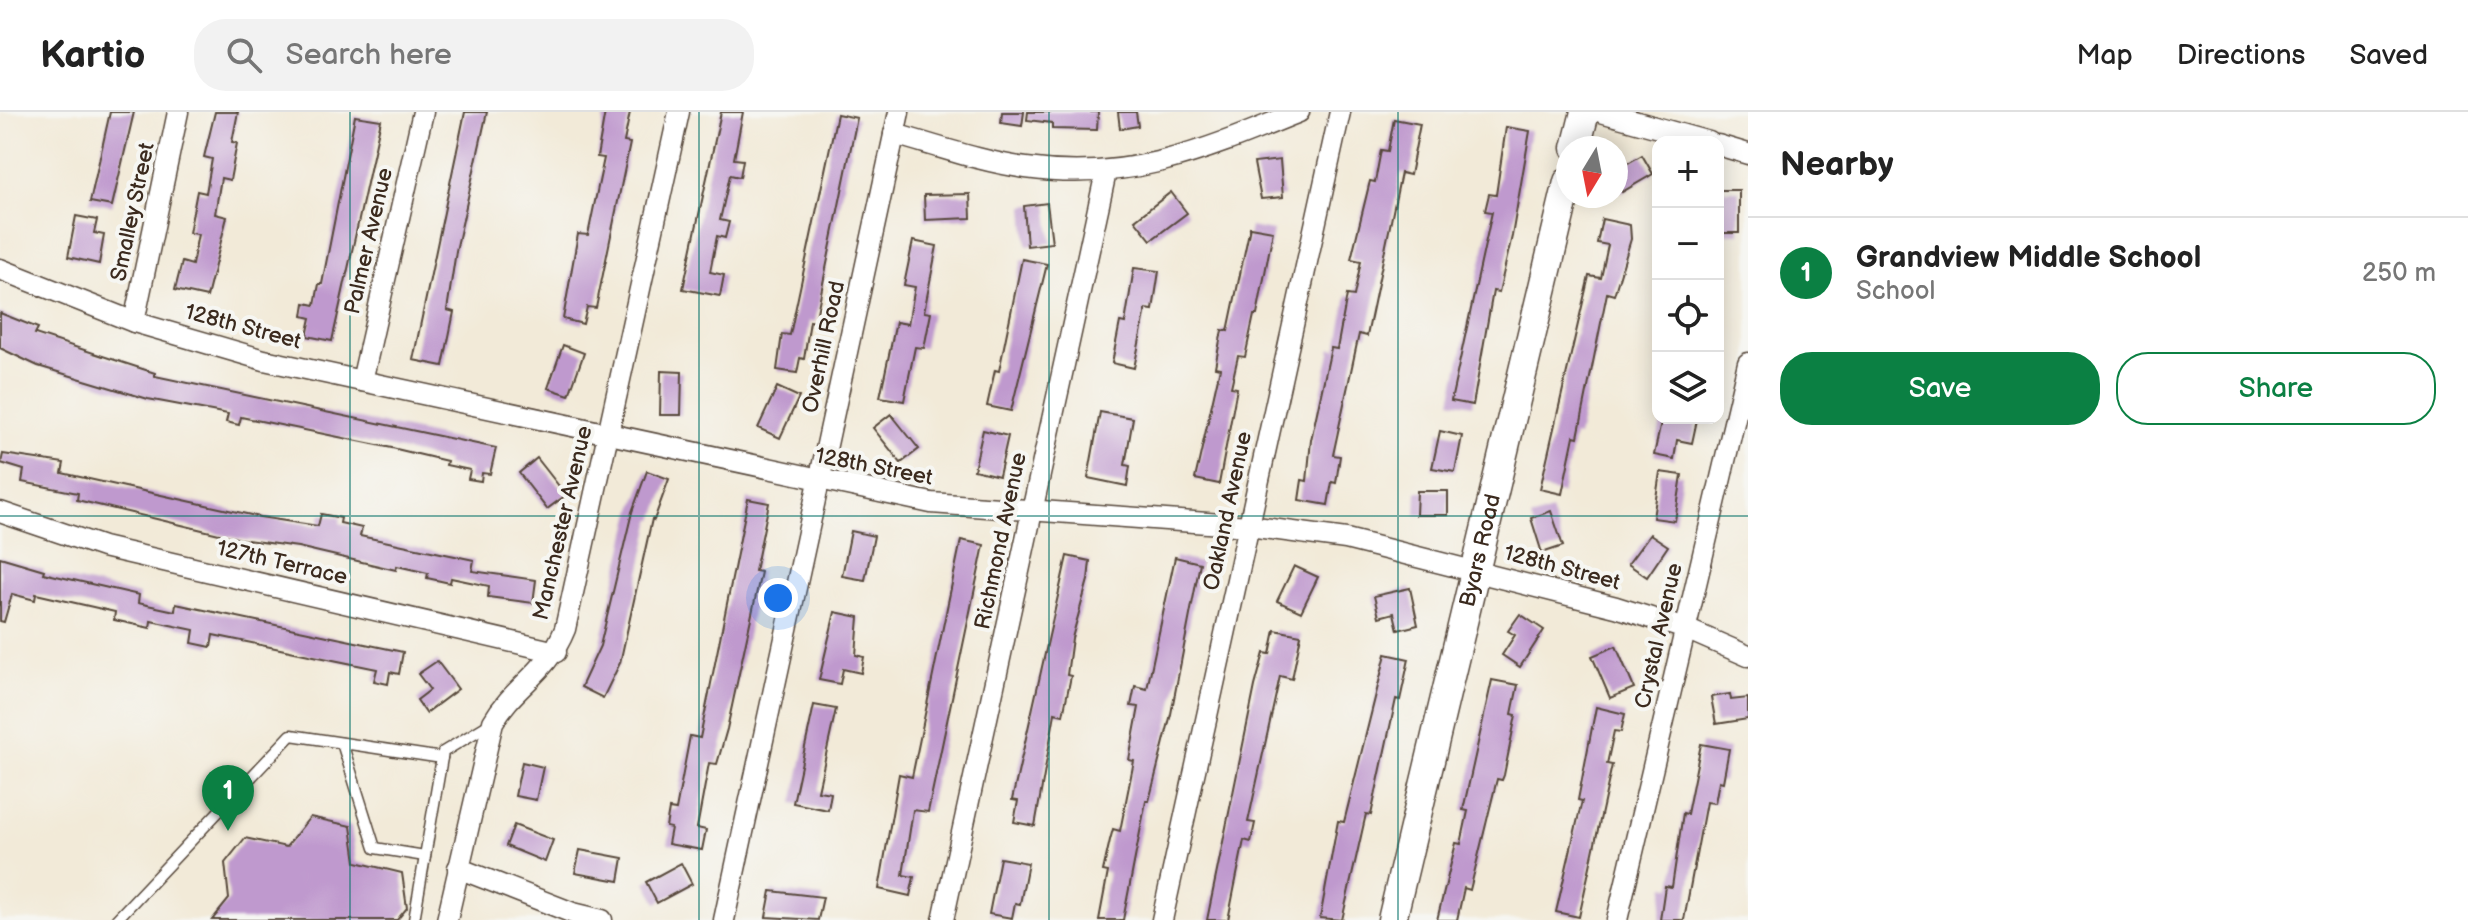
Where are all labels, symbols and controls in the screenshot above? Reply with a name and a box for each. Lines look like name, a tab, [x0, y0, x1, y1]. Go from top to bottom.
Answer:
search box	[194, 19, 754, 91]
text: Kartio	[40, 33, 146, 78]
icon: search	[222, 33, 266, 77]
text: Search here	[286, 37, 452, 73]
text: Map	[2076, 39, 2133, 72]
text: Directions	[2177, 39, 2305, 72]
text: Saved	[2349, 39, 2428, 72]
north arrow	[1556, 136, 1628, 208]
map controls	[1652, 136, 1724, 424]
button: +	[1652, 136, 1724, 208]
street label: Smalley Street	[105, 140, 161, 284]
text: Nearby	[1780, 144, 1894, 185]
street label: Palmer Avenue	[339, 165, 399, 317]
button: −	[1652, 208, 1724, 280]
text: Grandview Middle School	[1856, 240, 2201, 276]
text: 1	[1801, 258, 1811, 289]
text: 250 m	[2362, 258, 2436, 289]
text: School	[1856, 276, 1935, 307]
street label: Overhill Road	[797, 278, 851, 416]
button: locate	[1652, 280, 1724, 352]
street label: 128th Street	[182, 299, 304, 356]
button: layers	[1652, 352, 1724, 424]
button: Save	[1780, 352, 2100, 425]
button: Share	[2116, 352, 2436, 425]
street label: Manchester Avenue	[528, 423, 598, 623]
street label: Oakland Avenue	[1198, 429, 1258, 593]
street label: 128th Street	[813, 442, 935, 492]
street label: Richmond Avenue	[969, 450, 1033, 632]
street label: Byars Road	[1454, 491, 1507, 609]
street label: 127th Terrace	[214, 535, 350, 591]
street label: 128th Street	[1501, 540, 1623, 597]
street label: Crystal Avenue	[1629, 561, 1689, 711]
your location	[758, 578, 798, 618]
pin: 1	[202, 765, 254, 831]

